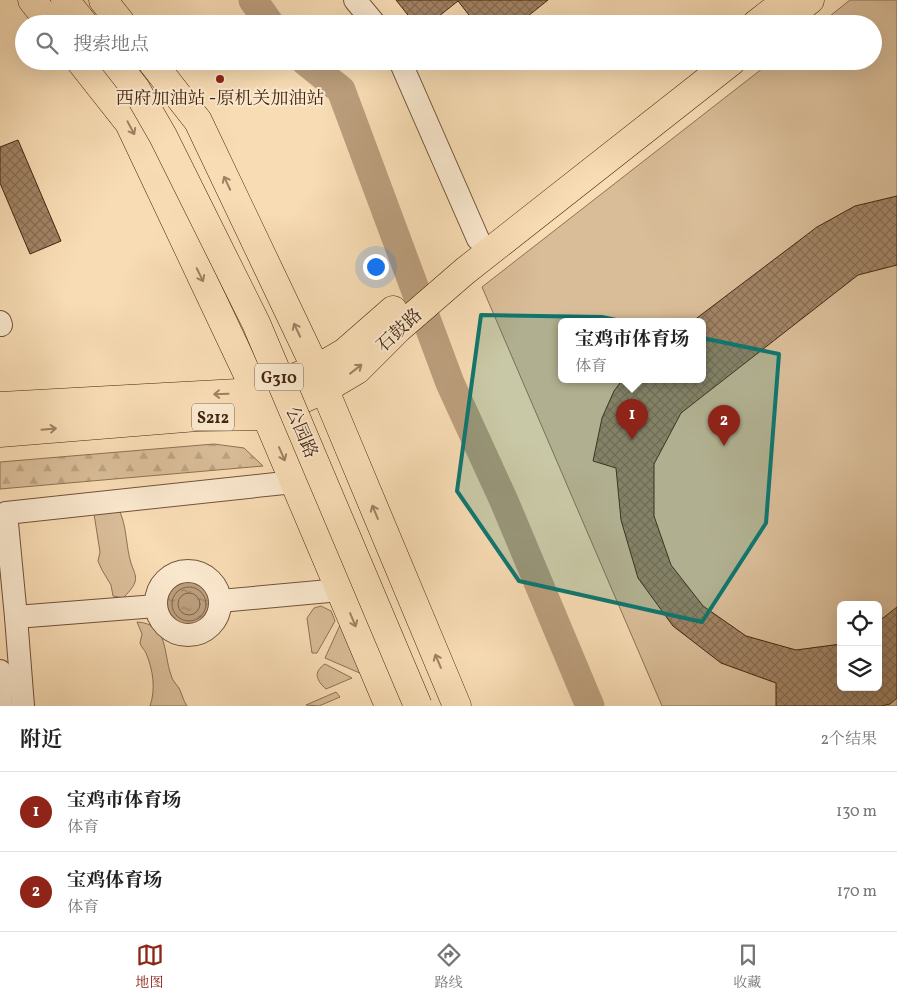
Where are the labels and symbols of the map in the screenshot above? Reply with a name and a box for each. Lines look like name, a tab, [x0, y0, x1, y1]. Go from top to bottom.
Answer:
marker: 西府加油站 -原机关加油站	[214, 73, 226, 85]
place label: 西府加油站 -原机关加油站	[116, 87, 324, 112]
one-way arrow	[127, 120, 136, 135]
one-way arrow	[222, 176, 232, 191]
your location	[363, 254, 389, 280]
one-way arrow	[196, 267, 205, 282]
street label: 石鼓路	[372, 304, 428, 359]
one-way arrow	[292, 323, 301, 338]
road number: G310	[255, 364, 303, 391]
one-way arrow	[349, 364, 362, 375]
one-way arrow	[213, 389, 230, 399]
pin: 1	[616, 399, 648, 440]
street label: 公园路	[279, 403, 323, 462]
road number: S212	[192, 404, 234, 431]
pin: 2	[708, 405, 740, 446]
one-way arrow	[40, 424, 56, 433]
one-way arrow	[278, 446, 288, 461]
one-way arrow	[369, 504, 378, 519]
one-way arrow	[348, 612, 358, 627]
one-way arrow	[433, 654, 443, 669]

